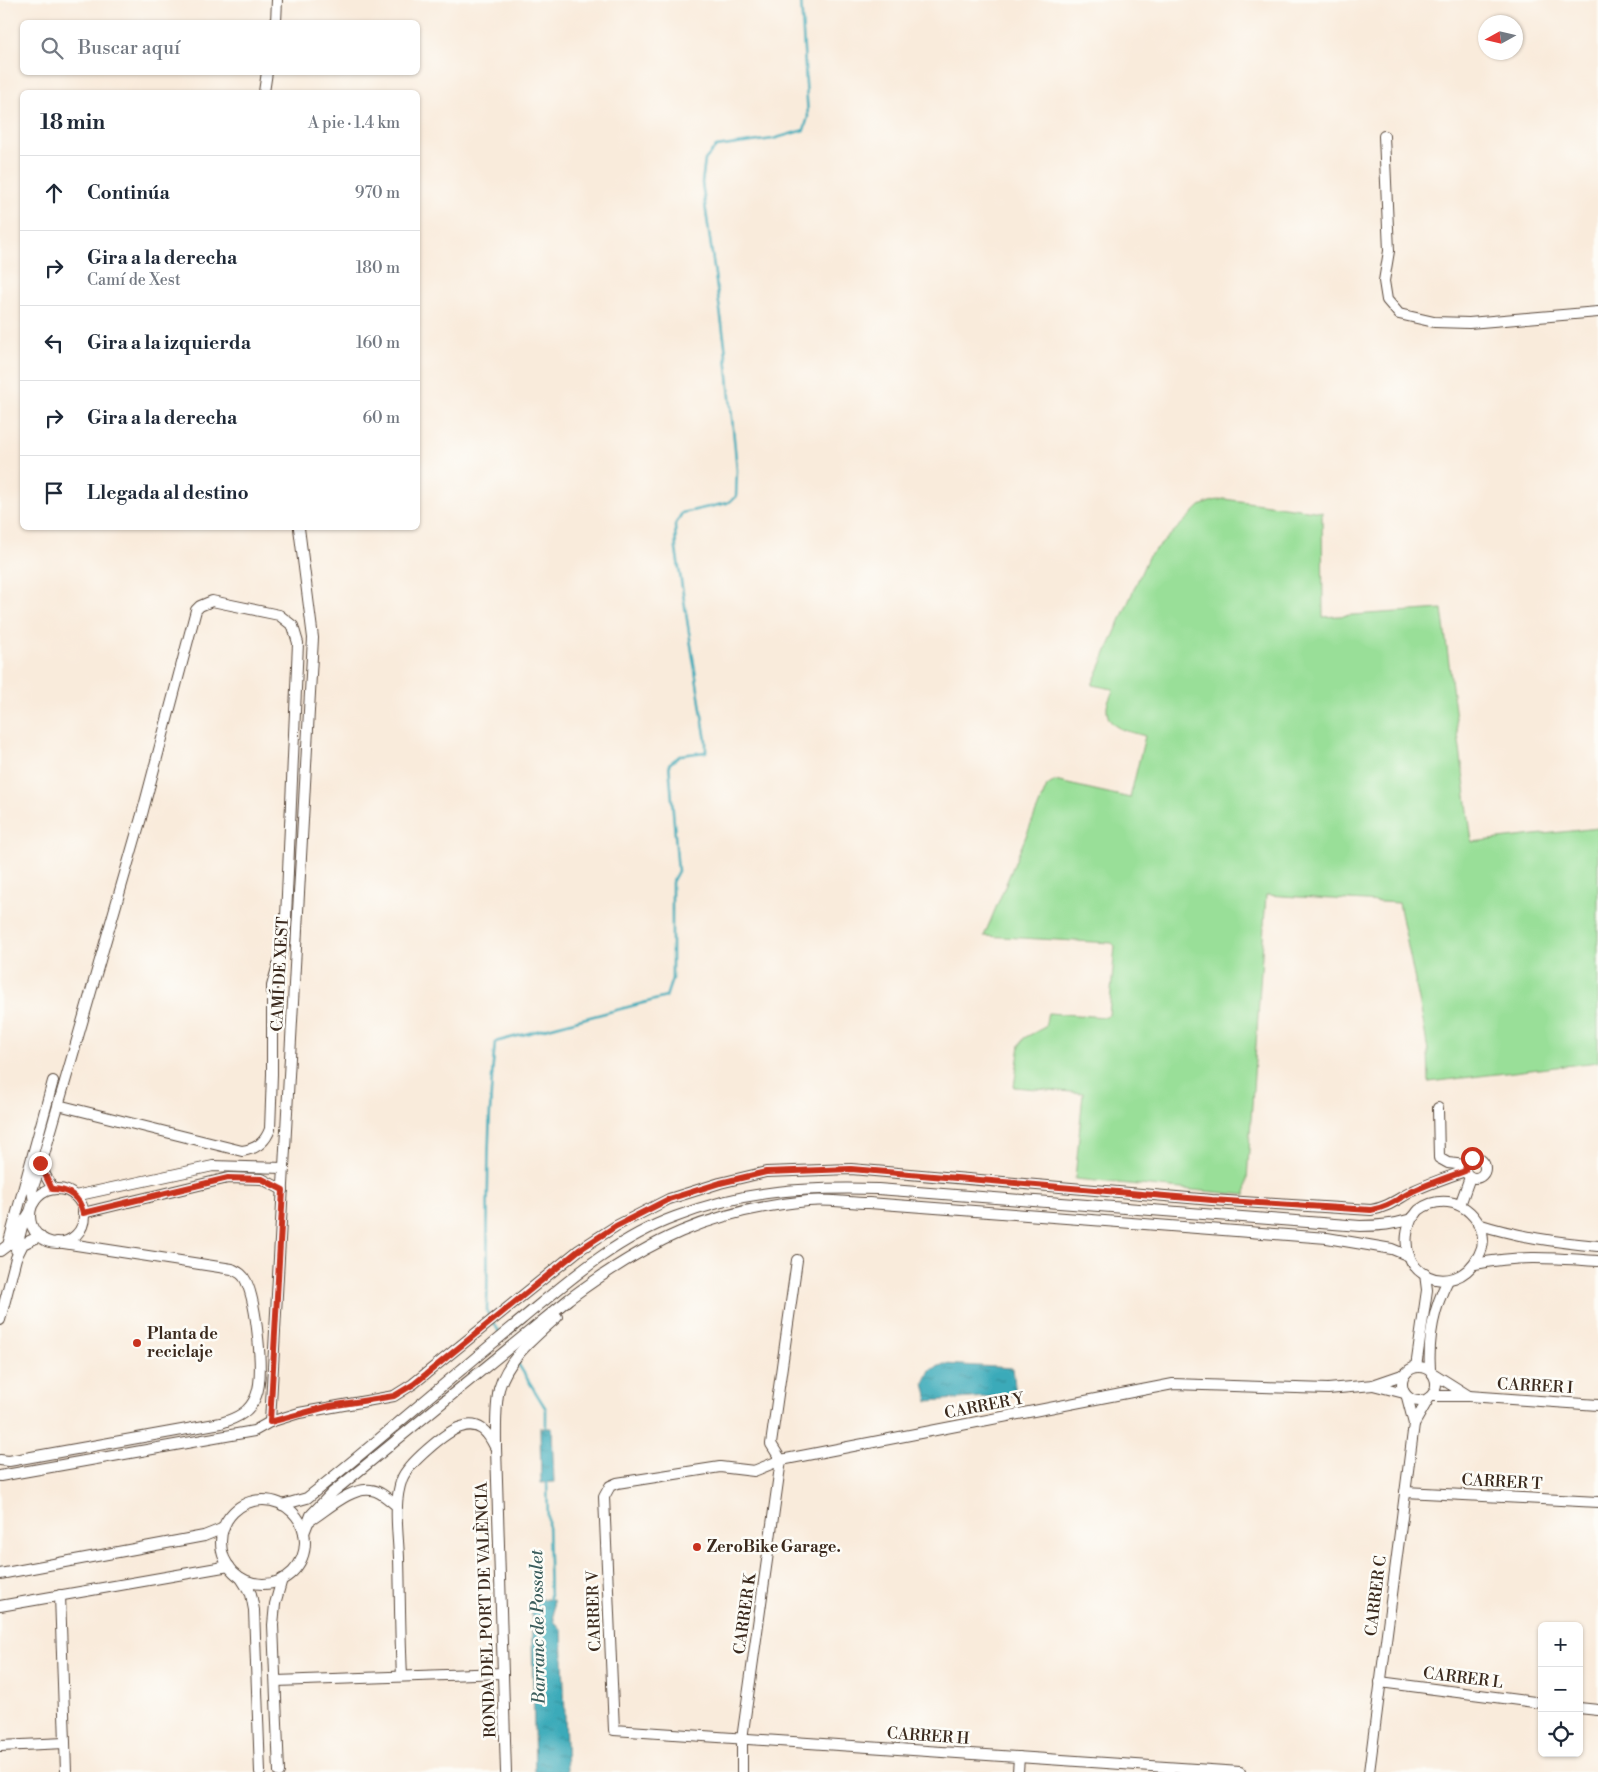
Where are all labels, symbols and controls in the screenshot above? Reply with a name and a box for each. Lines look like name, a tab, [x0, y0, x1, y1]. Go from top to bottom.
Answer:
north arrow	[1478, 15, 1523, 60]
search box	[20, 20, 420, 75]
icon: search	[38, 34, 66, 62]
text: Buscar aquí	[78, 36, 180, 60]
text: 18 min	[40, 110, 105, 136]
text: A pie · 1.4 km	[308, 113, 400, 133]
icon: ahead	[40, 179, 68, 207]
text: Continúa	[87, 181, 170, 205]
text: 970 m	[355, 183, 400, 203]
text: Gira a la derecha	[87, 246, 237, 270]
icon: right	[40, 254, 68, 282]
text: 180 m	[356, 258, 400, 278]
text: Camí de Xest	[87, 270, 181, 290]
icon: left	[40, 329, 68, 357]
text: Gira a la izquierda	[87, 331, 251, 355]
text: 160 m	[356, 333, 400, 353]
icon: right	[40, 404, 68, 432]
text: Gira a la derecha	[87, 406, 237, 430]
text: 60 m	[362, 408, 400, 428]
icon: arrive	[40, 479, 68, 507]
text: Llegada al destino	[87, 481, 249, 505]
street label: CAMÍ DE XEST	[265, 916, 293, 1032]
route start	[1461, 1147, 1484, 1170]
route end	[29, 1152, 52, 1175]
place label: Planta de reciclaje	[147, 1324, 218, 1362]
marker: Planta de reciclaje	[131, 1337, 143, 1349]
street label: CARRER I	[1497, 1374, 1573, 1398]
street label: CARRER Y	[943, 1388, 1027, 1423]
street label: CARRER T	[1461, 1470, 1543, 1494]
street label: RONDA DEL PORT DE VALÈNCIA	[470, 1481, 500, 1738]
place label: ZeroBike Garage.	[707, 1537, 841, 1557]
marker: ZeroBike Garage.	[691, 1541, 703, 1553]
water label: Barranc de Possalet	[525, 1548, 551, 1705]
street label: CARRER C	[1361, 1555, 1391, 1637]
street label: CARRER V	[583, 1569, 605, 1652]
street label: CARRER K	[729, 1571, 761, 1656]
map controls	[1538, 1622, 1583, 1757]
button: +	[1538, 1622, 1583, 1667]
street label: CARRER L	[1422, 1663, 1505, 1693]
button: −	[1538, 1667, 1583, 1712]
button: locate	[1538, 1712, 1583, 1757]
street label: CARRER H	[886, 1723, 970, 1749]

